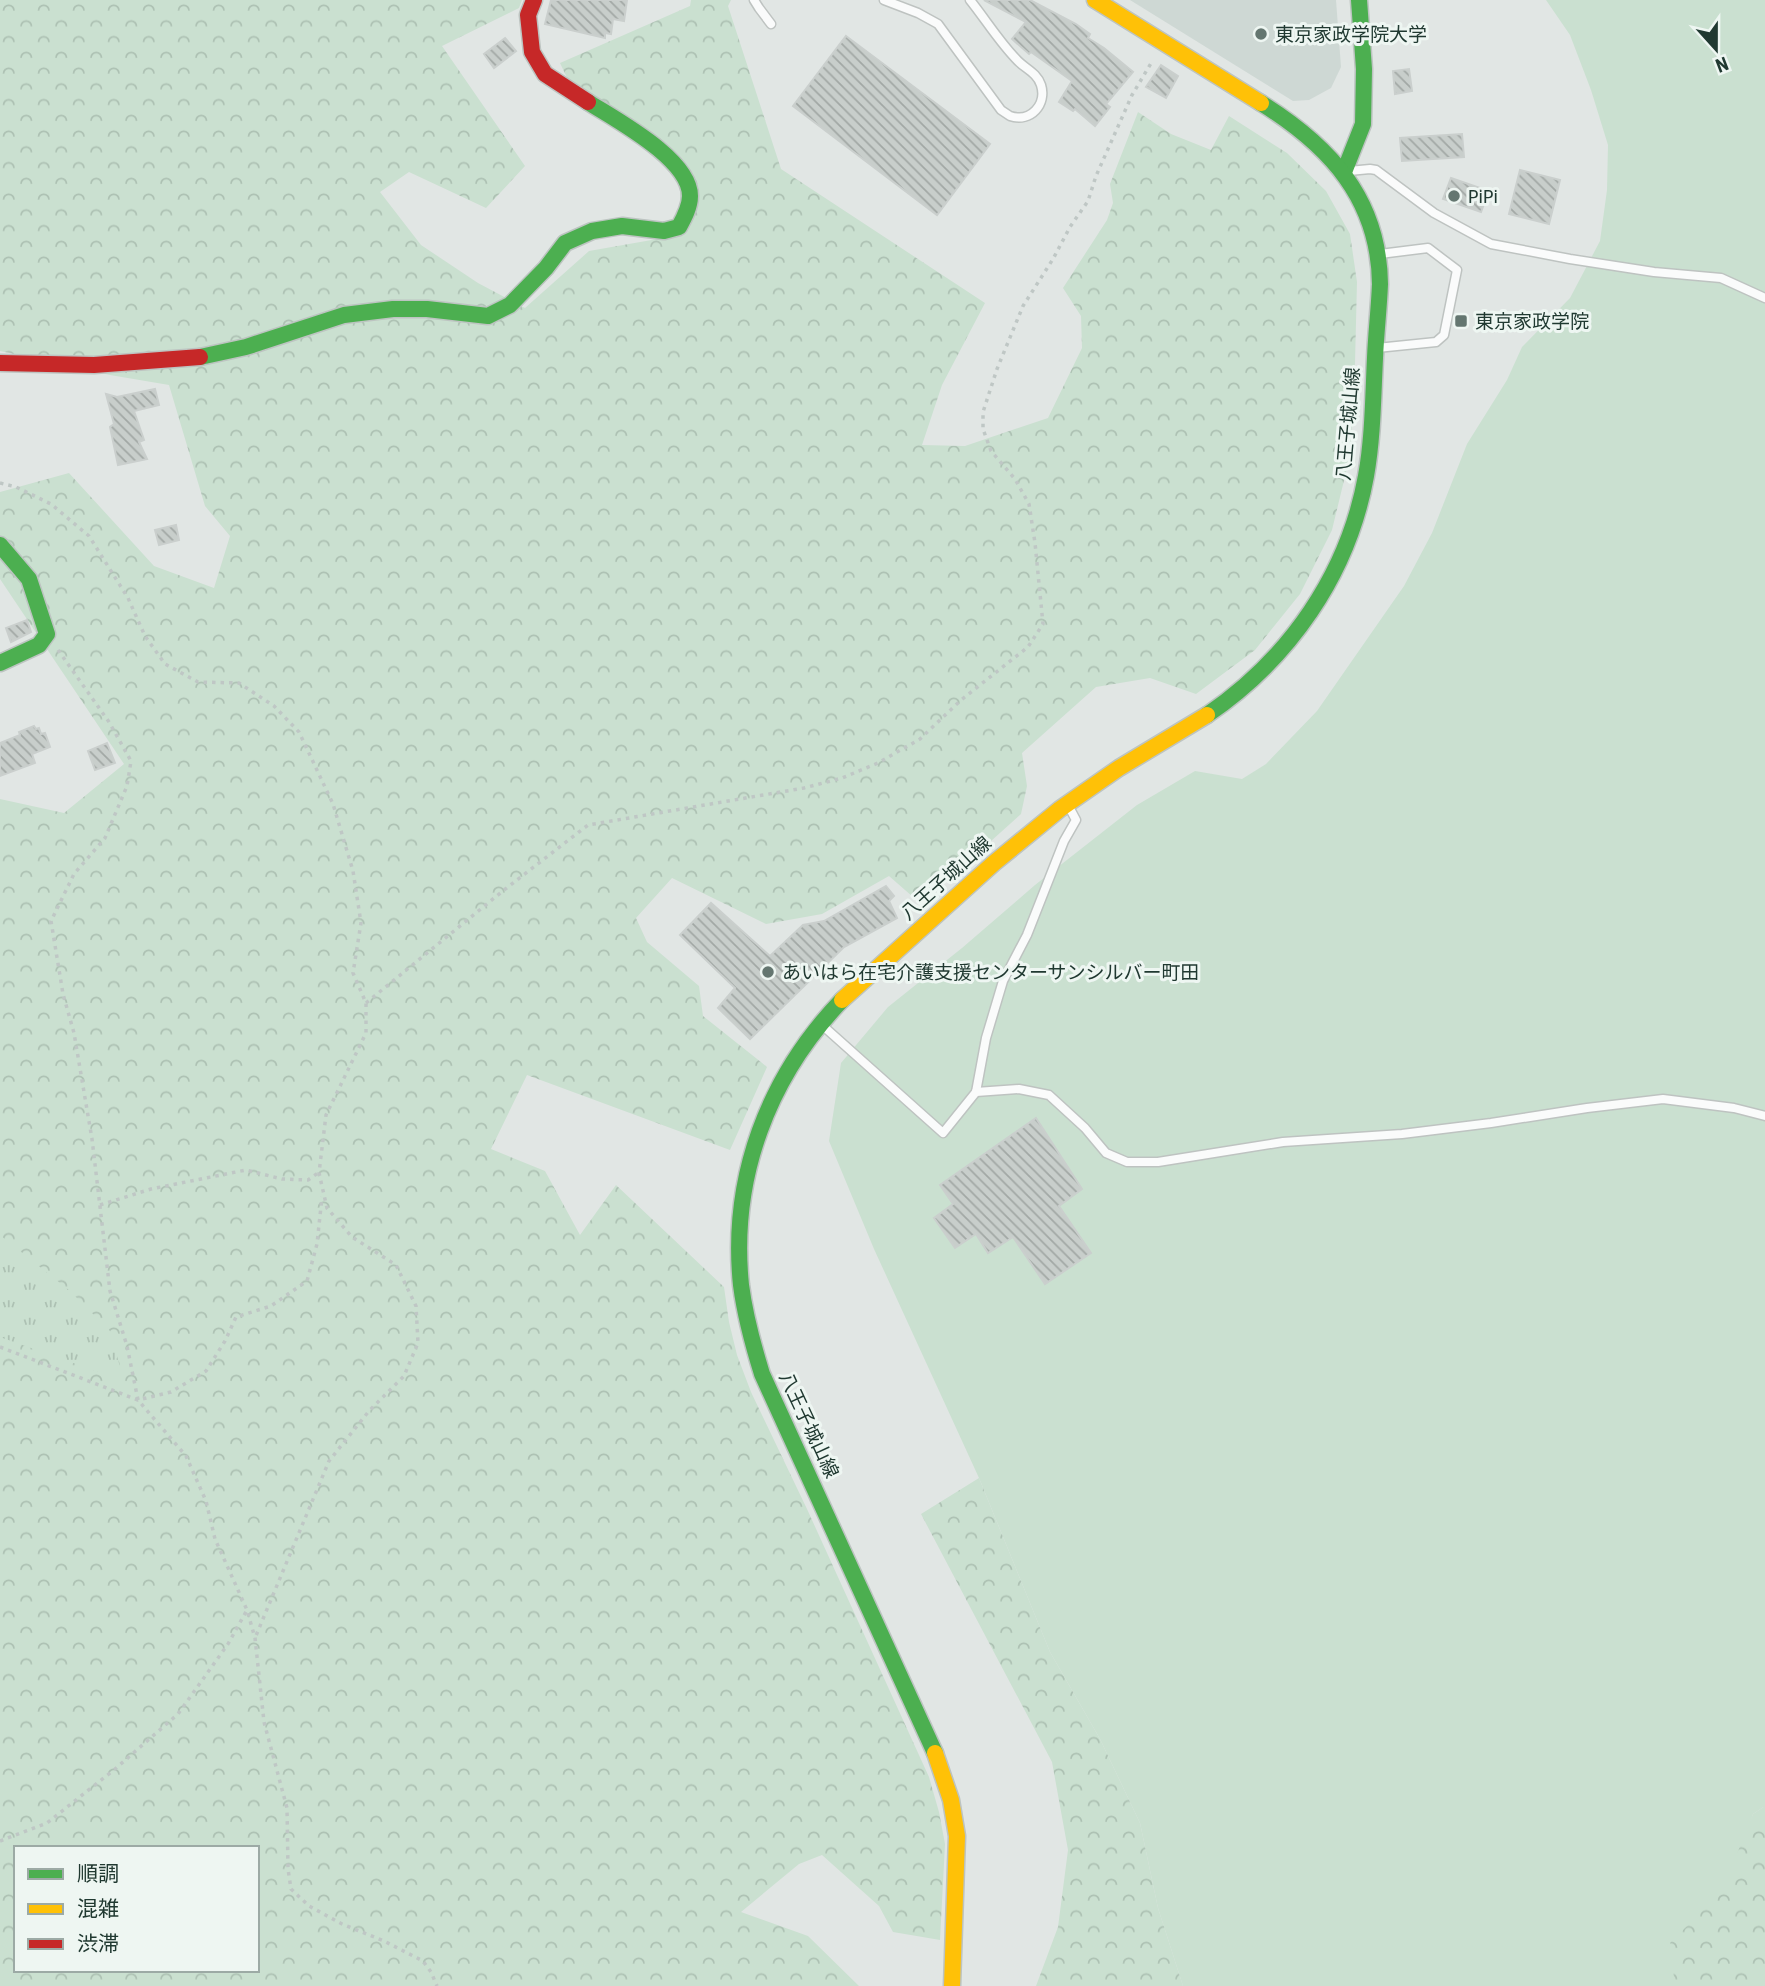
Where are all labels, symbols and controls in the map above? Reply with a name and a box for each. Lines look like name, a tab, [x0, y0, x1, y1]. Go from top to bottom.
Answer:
north arrow	[1681, 14, 1751, 84]
place label: 東京家政学院大学	[1275, 23, 1427, 46]
marker: 東京家政学院大学	[1253, 26, 1269, 42]
text: N	[1712, 52, 1731, 77]
place label: PiPi	[1468, 185, 1498, 208]
marker: PiPi	[1446, 188, 1462, 204]
place label: 東京家政学院	[1475, 310, 1589, 333]
marker: 東京家政学院	[1453, 313, 1469, 329]
street label: 八王子城山線	[1332, 366, 1364, 482]
street label: 八王子城山線	[896, 831, 996, 925]
place label: あいはら在宅介護支援センターサンシルバー町田	[782, 961, 1200, 984]
marker: あいはら在宅介護支援センターサンシルバー町田	[760, 964, 776, 980]
street label: 八王子城山線	[774, 1368, 844, 1482]
legend	[14, 1846, 259, 1972]
text: 順調	[77, 1862, 119, 1886]
text: 混雑	[77, 1897, 119, 1921]
text: 渋滞	[77, 1932, 119, 1956]

